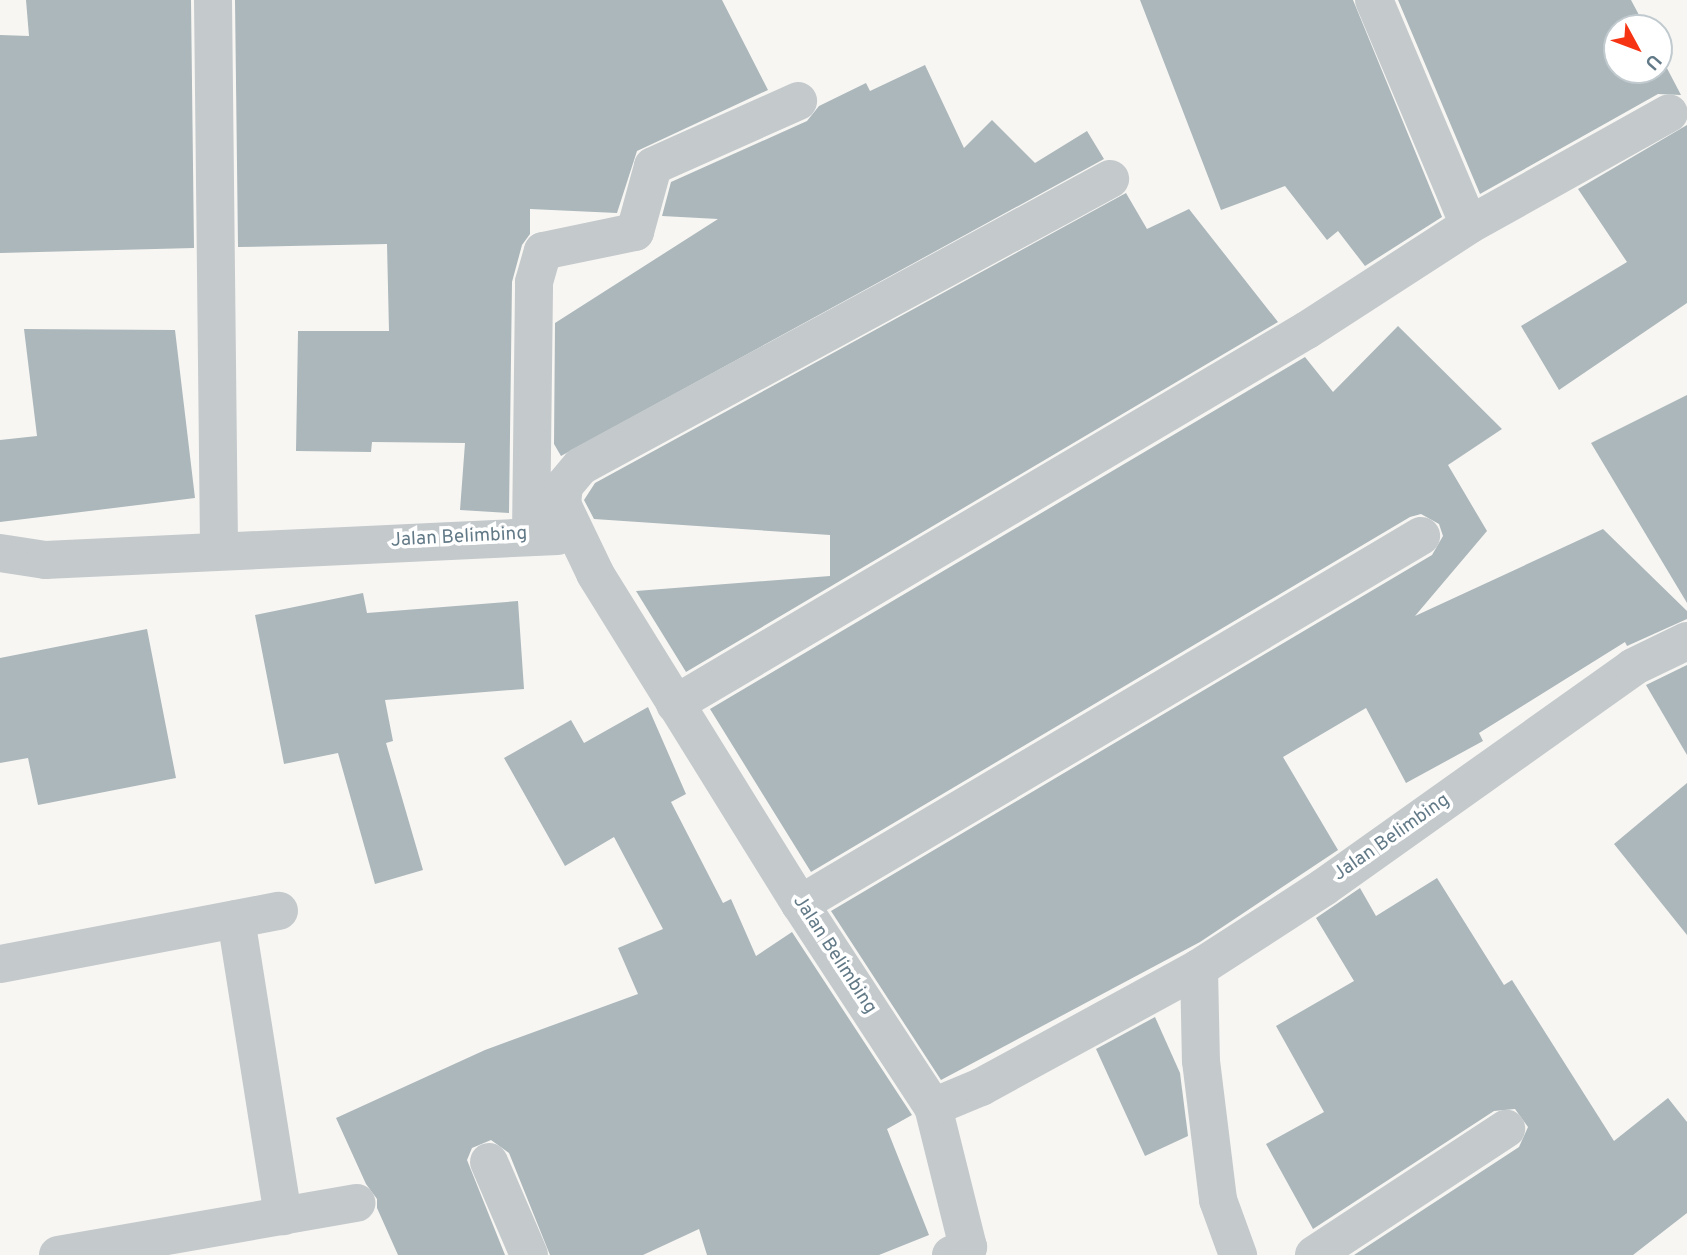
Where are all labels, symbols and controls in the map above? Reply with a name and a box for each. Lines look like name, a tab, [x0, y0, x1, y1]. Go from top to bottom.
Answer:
north arrow	[1603, 14, 1673, 84]
text: U	[1639, 48, 1666, 74]
street label: Jalan Belimbing	[390, 523, 528, 553]
street label: Jalan Belimbing	[1329, 789, 1455, 887]
street label: Jalan Belimbing	[787, 891, 881, 1019]

